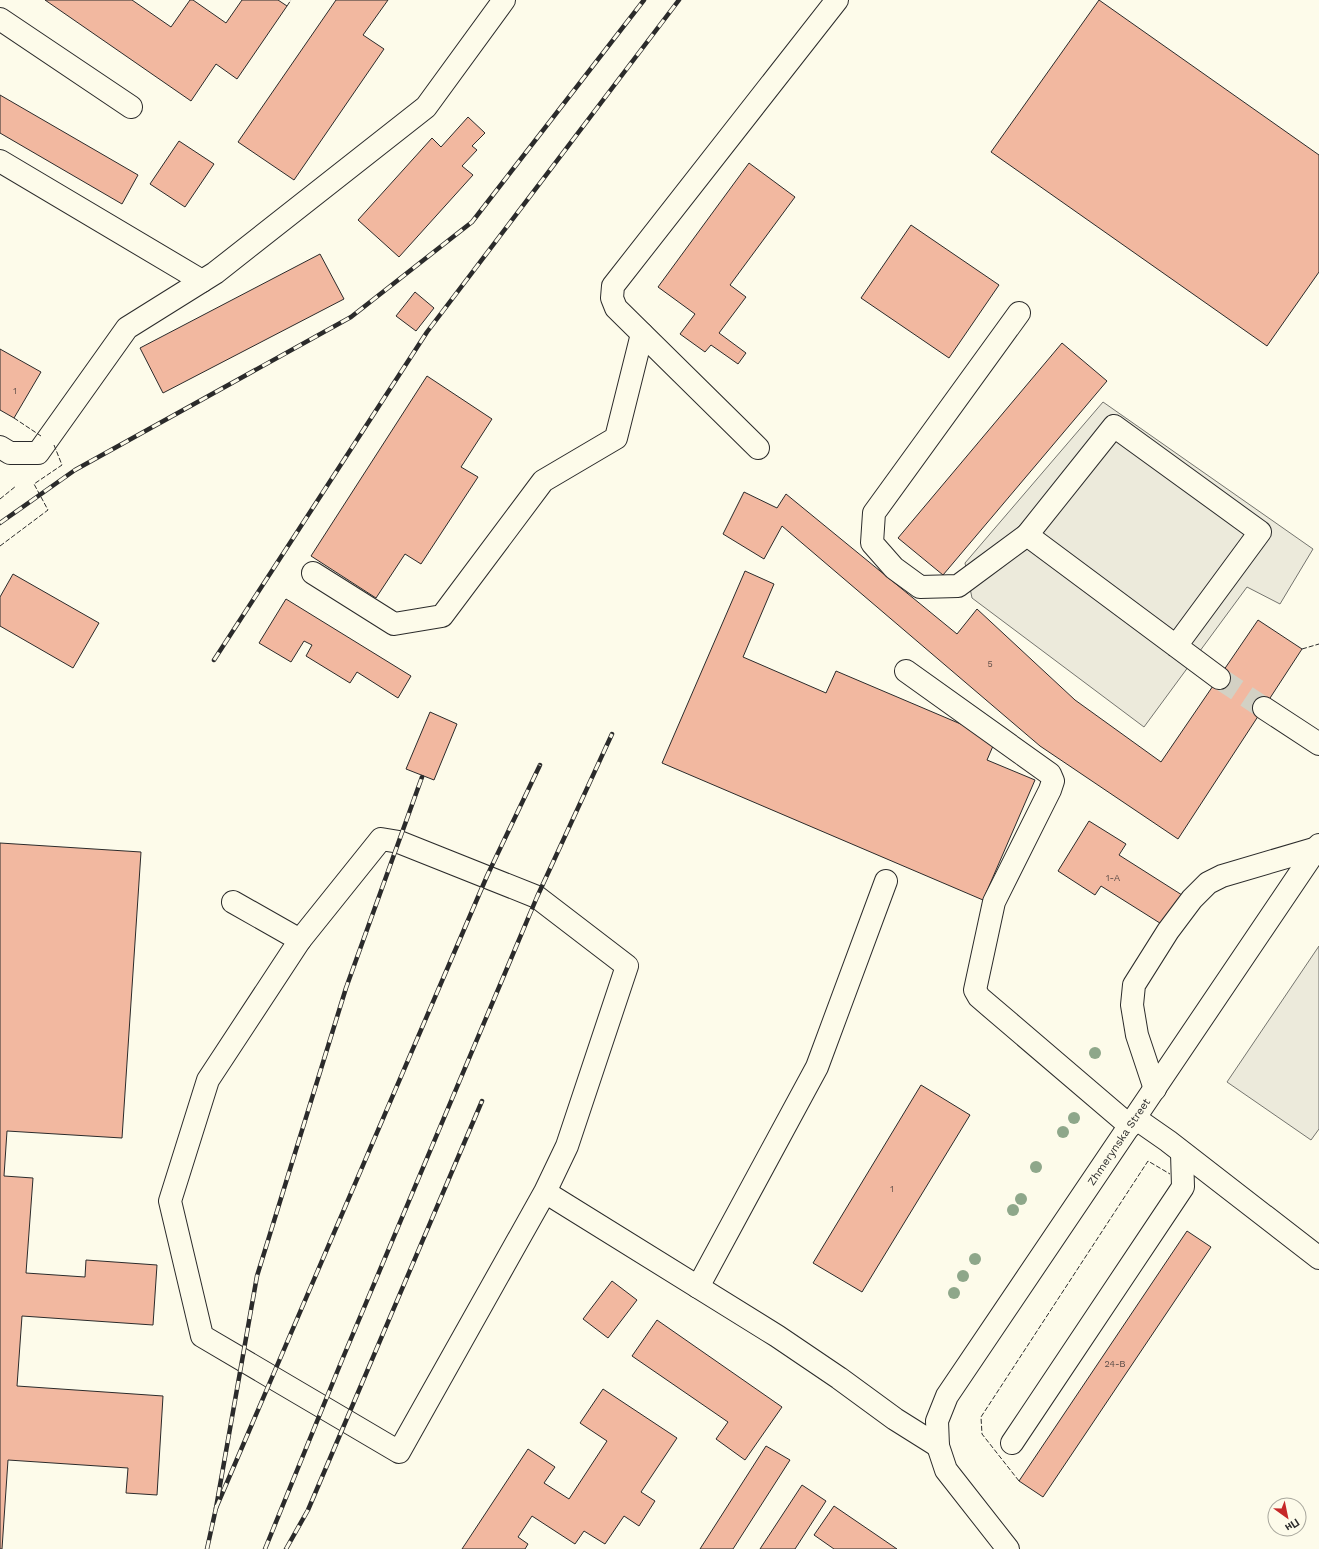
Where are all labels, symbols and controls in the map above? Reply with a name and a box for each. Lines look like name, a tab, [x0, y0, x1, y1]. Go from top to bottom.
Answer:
house number: 1	[13, 386, 17, 396]
house number: 5	[987, 659, 993, 669]
house number: 1-А	[1106, 873, 1120, 883]
street label: Zhmerynska Street	[1085, 1096, 1153, 1188]
house number: 1	[890, 1184, 894, 1194]
house number: 24-В	[1104, 1359, 1126, 1369]
north arrow	[1267, 1497, 1307, 1537]
text: Пн	[1283, 1516, 1302, 1534]

